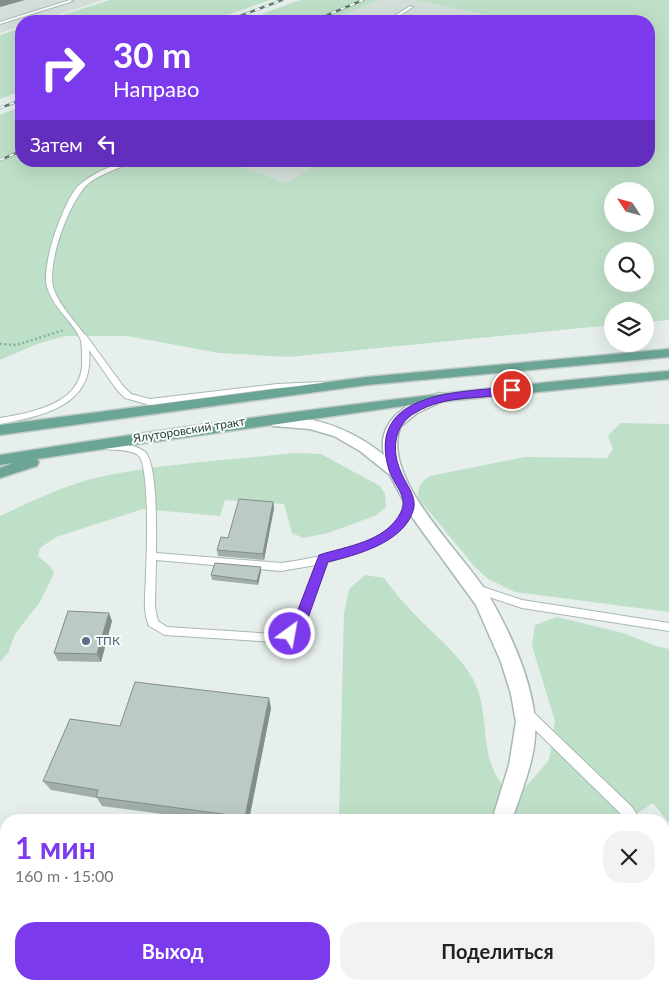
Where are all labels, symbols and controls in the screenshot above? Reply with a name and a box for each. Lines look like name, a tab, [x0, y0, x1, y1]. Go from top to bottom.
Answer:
text: 30 m	[113, 33, 191, 75]
icon: right	[30, 35, 95, 100]
text: Направо	[113, 75, 199, 102]
icon: left	[93, 130, 121, 158]
text: Затем	[30, 133, 83, 156]
north arrow	[604, 182, 654, 232]
map controls	[604, 182, 654, 352]
button: search	[604, 242, 654, 292]
button: layers	[604, 302, 654, 352]
pin	[491, 369, 533, 411]
icon: arrive	[498, 376, 526, 404]
street label: Ялуторовский тракт	[131, 413, 246, 446]
position arrow	[263, 607, 315, 659]
place label: ТПК	[96, 633, 120, 648]
marker: ТПК	[80, 635, 92, 647]
text: 1 мин	[15, 829, 96, 865]
button: close	[603, 831, 655, 883]
text: 160 m · 15:00	[15, 866, 114, 885]
button: Выход	[15, 922, 330, 980]
button: Поделиться	[340, 922, 655, 980]

